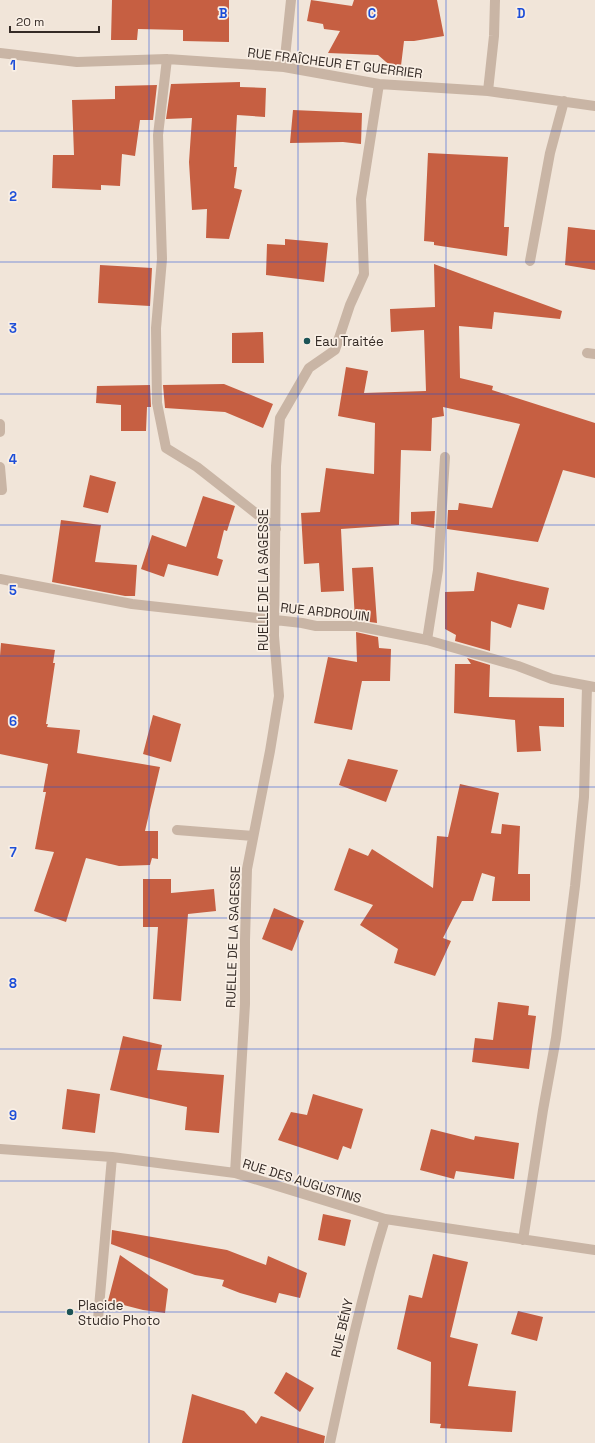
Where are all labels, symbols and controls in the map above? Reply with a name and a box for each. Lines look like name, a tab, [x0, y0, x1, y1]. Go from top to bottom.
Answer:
text: B	[219, 5, 228, 22]
text: C	[368, 5, 376, 22]
text: D	[517, 5, 526, 22]
scale bar	[10, 8, 99, 34]
text: 20 m	[16, 14, 44, 30]
street label: RUE FRAÎCHEUR ET GUERRIER	[247, 44, 423, 82]
text: 1	[10, 57, 16, 74]
text: 2	[9, 188, 17, 205]
text: 3	[9, 320, 17, 337]
place label: Eau Traitée	[315, 333, 384, 350]
marker: Eau Traitée	[302, 336, 312, 346]
text: 4	[9, 451, 17, 468]
street label: RUELLE DE LA SAGESSE	[255, 509, 272, 651]
text: 5	[9, 582, 17, 599]
street label: RUE ARDROUIN	[279, 599, 371, 625]
text: 6	[9, 713, 17, 730]
text: 7	[9, 844, 17, 861]
street label: RUELLE DE LA SAGESSE	[222, 866, 244, 1008]
text: 8	[9, 975, 17, 992]
text: 9	[9, 1107, 17, 1124]
street label: RUE DES AUGUSTINS	[240, 1155, 364, 1207]
place label: Placide Studio Photo	[78, 1297, 160, 1329]
street label: RUE BÉNY	[327, 1297, 357, 1359]
marker: Placide Studio Photo	[65, 1307, 75, 1317]

